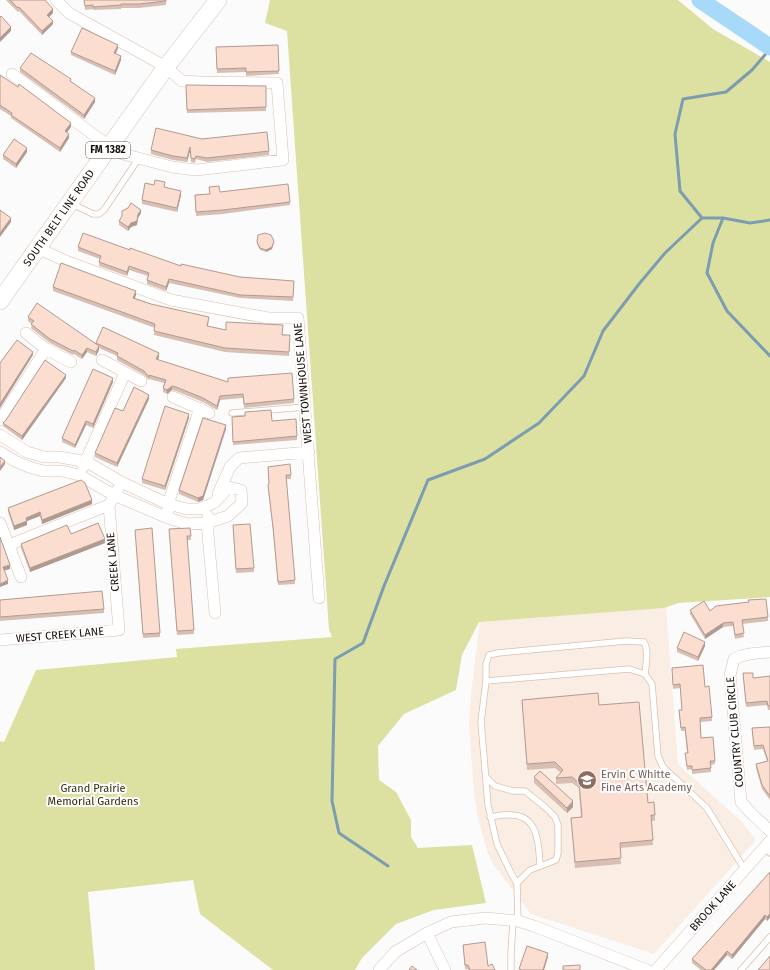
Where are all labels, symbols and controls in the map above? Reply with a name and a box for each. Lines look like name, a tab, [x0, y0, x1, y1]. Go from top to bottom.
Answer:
road number: FM 1382	[86, 142, 130, 158]
street label: SOUTH BELT LINE ROAD	[21, 167, 97, 269]
street label: WEST TOWNHOUSE LANE	[291, 322, 315, 444]
street label: CREEK LANE	[104, 532, 122, 592]
street label: WEST CREEK LANE	[15, 625, 105, 645]
street label: COUNTRY CLUB CIRCLE	[724, 676, 746, 788]
place label: Ervin C Whitte Fine Arts Academy	[601, 768, 692, 794]
school or university icon: Ervin C Whitte Fine Arts Academy	[576, 769, 598, 791]
park label: Grand Prairie Memorial Gardens	[48, 782, 138, 808]
street label: BROOK LANE	[687, 878, 739, 934]

